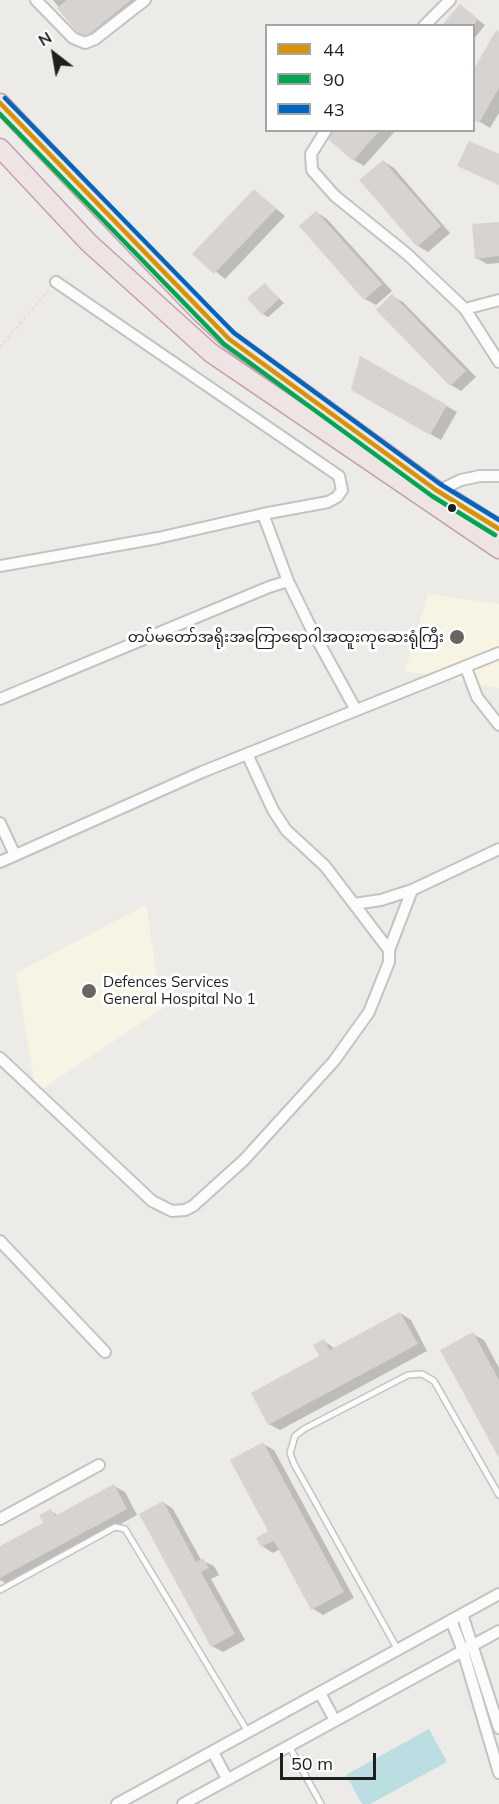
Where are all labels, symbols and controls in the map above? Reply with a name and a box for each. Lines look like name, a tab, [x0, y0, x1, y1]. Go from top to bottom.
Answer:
north arrow	[24, 24, 84, 84]
legend	[265, 24, 475, 132]
text: N	[34, 27, 55, 50]
text: 44	[323, 38, 345, 61]
text: 90	[323, 68, 345, 91]
text: 43	[323, 98, 345, 121]
unlabelled marker	[446, 502, 458, 514]
place label: တပ်မတော်အရိုးအကြောရောဂါအထူးကုဆေးရုံကြီး	[128, 628, 444, 646]
marker: တပ်မတော်အရိုးအကြောရောဂါအထူးကုဆေးရုံကြီး	[448, 628, 466, 646]
place label: Defences Services General Hospital No 1	[103, 973, 255, 1008]
marker: Defences Services General Hospital No 1	[80, 982, 98, 1000]
scale bar	[283, 1741, 379, 1779]
text: 50 m	[291, 1752, 333, 1775]

